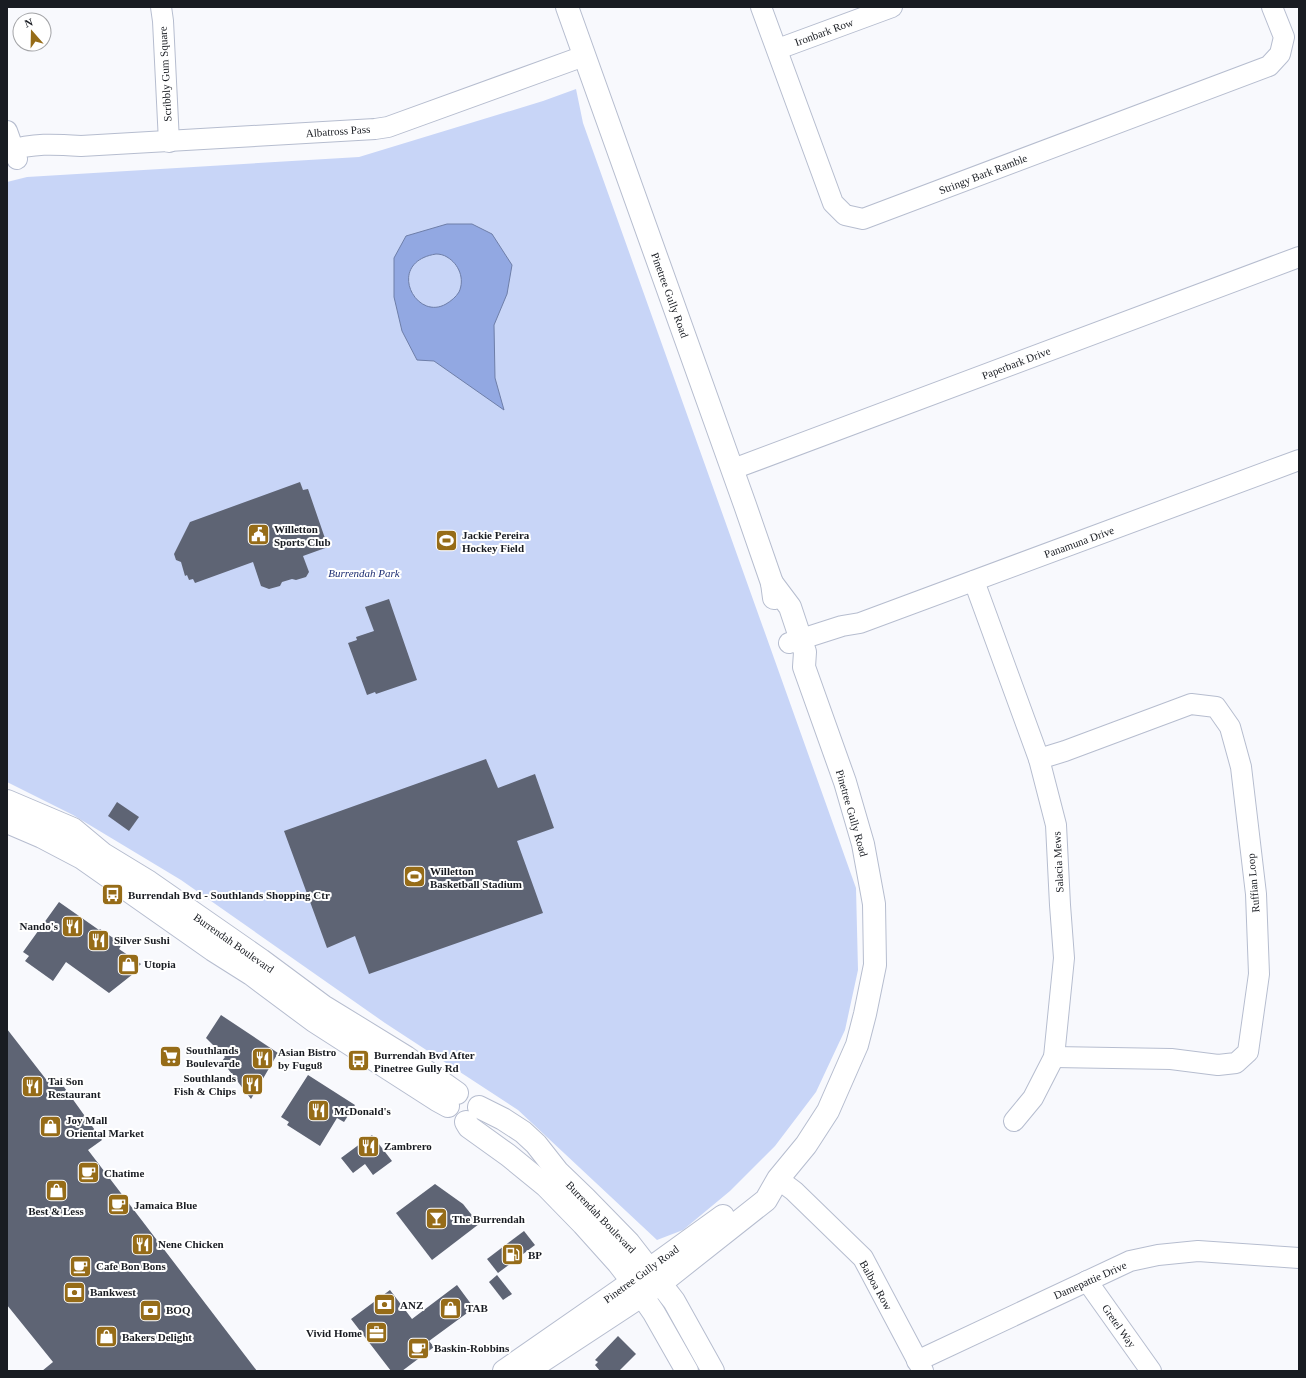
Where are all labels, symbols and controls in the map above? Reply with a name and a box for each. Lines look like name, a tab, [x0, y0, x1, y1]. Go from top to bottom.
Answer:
north arrow	[12, 12, 52, 52]
text: N	[23, 16, 34, 30]
street label: Ironbark Row	[793, 16, 855, 48]
street label: Scribbly Gum Square	[157, 26, 173, 122]
street label: Albatross Pass	[305, 123, 371, 139]
street label: Stringy Bark Ramble	[937, 152, 1029, 196]
street label: Pinetree Gully Road	[649, 251, 691, 340]
street label: Paperbark Drive	[980, 344, 1052, 382]
public building icon: Willetton Sports Club	[245, 522, 271, 548]
place label: Willetton Sports Club	[274, 523, 331, 548]
street label: Panamuna Drive	[1042, 524, 1116, 560]
sports icon: Jackie Pereira Hockey Field	[433, 528, 459, 554]
place label: Jackie Pereira Hockey Field	[462, 529, 530, 554]
park label: Burrendah Park	[328, 567, 401, 579]
street label: Pinetree Gully Road	[834, 768, 870, 858]
street label: Salacia Mews	[1050, 831, 1066, 893]
street label: Ruffian Loop	[1244, 852, 1262, 913]
sports icon: Willetton Basketball Stadium	[402, 864, 428, 890]
place label: Willetton Basketball Stadium	[430, 865, 522, 890]
bus stop icon: Burrendah Bvd - Southlands Shopping Ctr	[100, 882, 126, 908]
place label: Burrendah Bvd - Southlands Shopping Ctr	[128, 889, 330, 901]
street label: Burrendah Boulevard	[192, 911, 277, 975]
restaurant icon: Nando's	[60, 913, 86, 939]
place label: Nando's	[19, 920, 59, 932]
restaurant icon: Silver Sushi	[86, 927, 112, 953]
place label: Silver Sushi	[114, 934, 170, 946]
shop icon: Utopia	[116, 951, 142, 977]
place label: Utopia	[144, 958, 176, 970]
supermarket icon: Southlands Boulevarde	[157, 1043, 183, 1069]
place label: Southlands Boulevarde	[186, 1044, 240, 1069]
restaurant icon: Asian Bistro by Fugu8	[250, 1045, 276, 1071]
place label: Asian Bistro by Fugu8	[278, 1046, 337, 1071]
bus stop icon: Burrendah Bvd After Pinetree Gully Rd	[346, 1048, 372, 1074]
place label: Burrendah Bvd After Pinetree Gully Rd	[374, 1049, 475, 1074]
restaurant icon: Southlands Fish & Chips	[239, 1071, 265, 1097]
place label: Southlands Fish & Chips	[174, 1072, 237, 1097]
restaurant icon: Tai Son Restaurant	[20, 1074, 46, 1100]
place label: Tai Son Restaurant	[48, 1075, 101, 1100]
restaurant icon: McDonald's	[305, 1098, 331, 1124]
place label: McDonald's	[334, 1105, 392, 1117]
shop icon: Joy Mall Oriental Market	[37, 1113, 63, 1139]
place label: Joy Mall Oriental Market	[66, 1114, 144, 1139]
restaurant icon: Zambrero	[356, 1133, 382, 1159]
place label: Zambrero	[384, 1140, 432, 1152]
cafe icon: Chatime	[76, 1160, 102, 1186]
place label: Chatime	[104, 1167, 144, 1179]
shop icon: Best & Less	[43, 1178, 69, 1204]
street label: Burrendah Boulevard	[564, 1179, 639, 1256]
cafe icon: Jamaica Blue	[106, 1192, 132, 1218]
place label: Jamaica Blue	[134, 1199, 197, 1211]
place label: Best & Less	[28, 1205, 85, 1217]
bar icon: The Burrendah	[424, 1206, 450, 1232]
place label: The Burrendah	[452, 1213, 525, 1225]
restaurant icon: Nene Chicken	[129, 1231, 155, 1257]
place label: Nene Chicken	[158, 1238, 224, 1250]
fuel station icon: BP	[500, 1242, 526, 1268]
street label: Pinetree Gully Road	[601, 1242, 681, 1305]
place label: BP	[528, 1249, 542, 1261]
cafe icon: Cafe Bon Bons	[67, 1253, 93, 1279]
street label: Balboa Row	[857, 1258, 895, 1312]
street label: Damepattie Drive	[1052, 1259, 1128, 1301]
place label: Cafe Bon Bons	[96, 1260, 166, 1272]
bank icon: Bankwest	[62, 1279, 88, 1305]
place label: Bankwest	[90, 1286, 136, 1298]
bank icon: ANZ	[372, 1292, 398, 1318]
shop icon: TAB	[437, 1295, 463, 1321]
bank icon: BOQ	[138, 1297, 164, 1323]
place label: ANZ	[400, 1299, 423, 1311]
place label: TAB	[466, 1302, 488, 1314]
street label: Gretel Way	[1100, 1302, 1139, 1350]
place label: BOQ	[166, 1304, 191, 1316]
office icon: Vivid Home	[364, 1320, 390, 1346]
shop icon: Bakers Delight	[94, 1324, 120, 1350]
place label: Vivid Home	[306, 1327, 362, 1339]
place label: Bakers Delight	[122, 1331, 192, 1343]
cafe icon: Baskin-Robbins	[406, 1335, 432, 1361]
place label: Baskin-Robbins	[434, 1342, 510, 1354]

